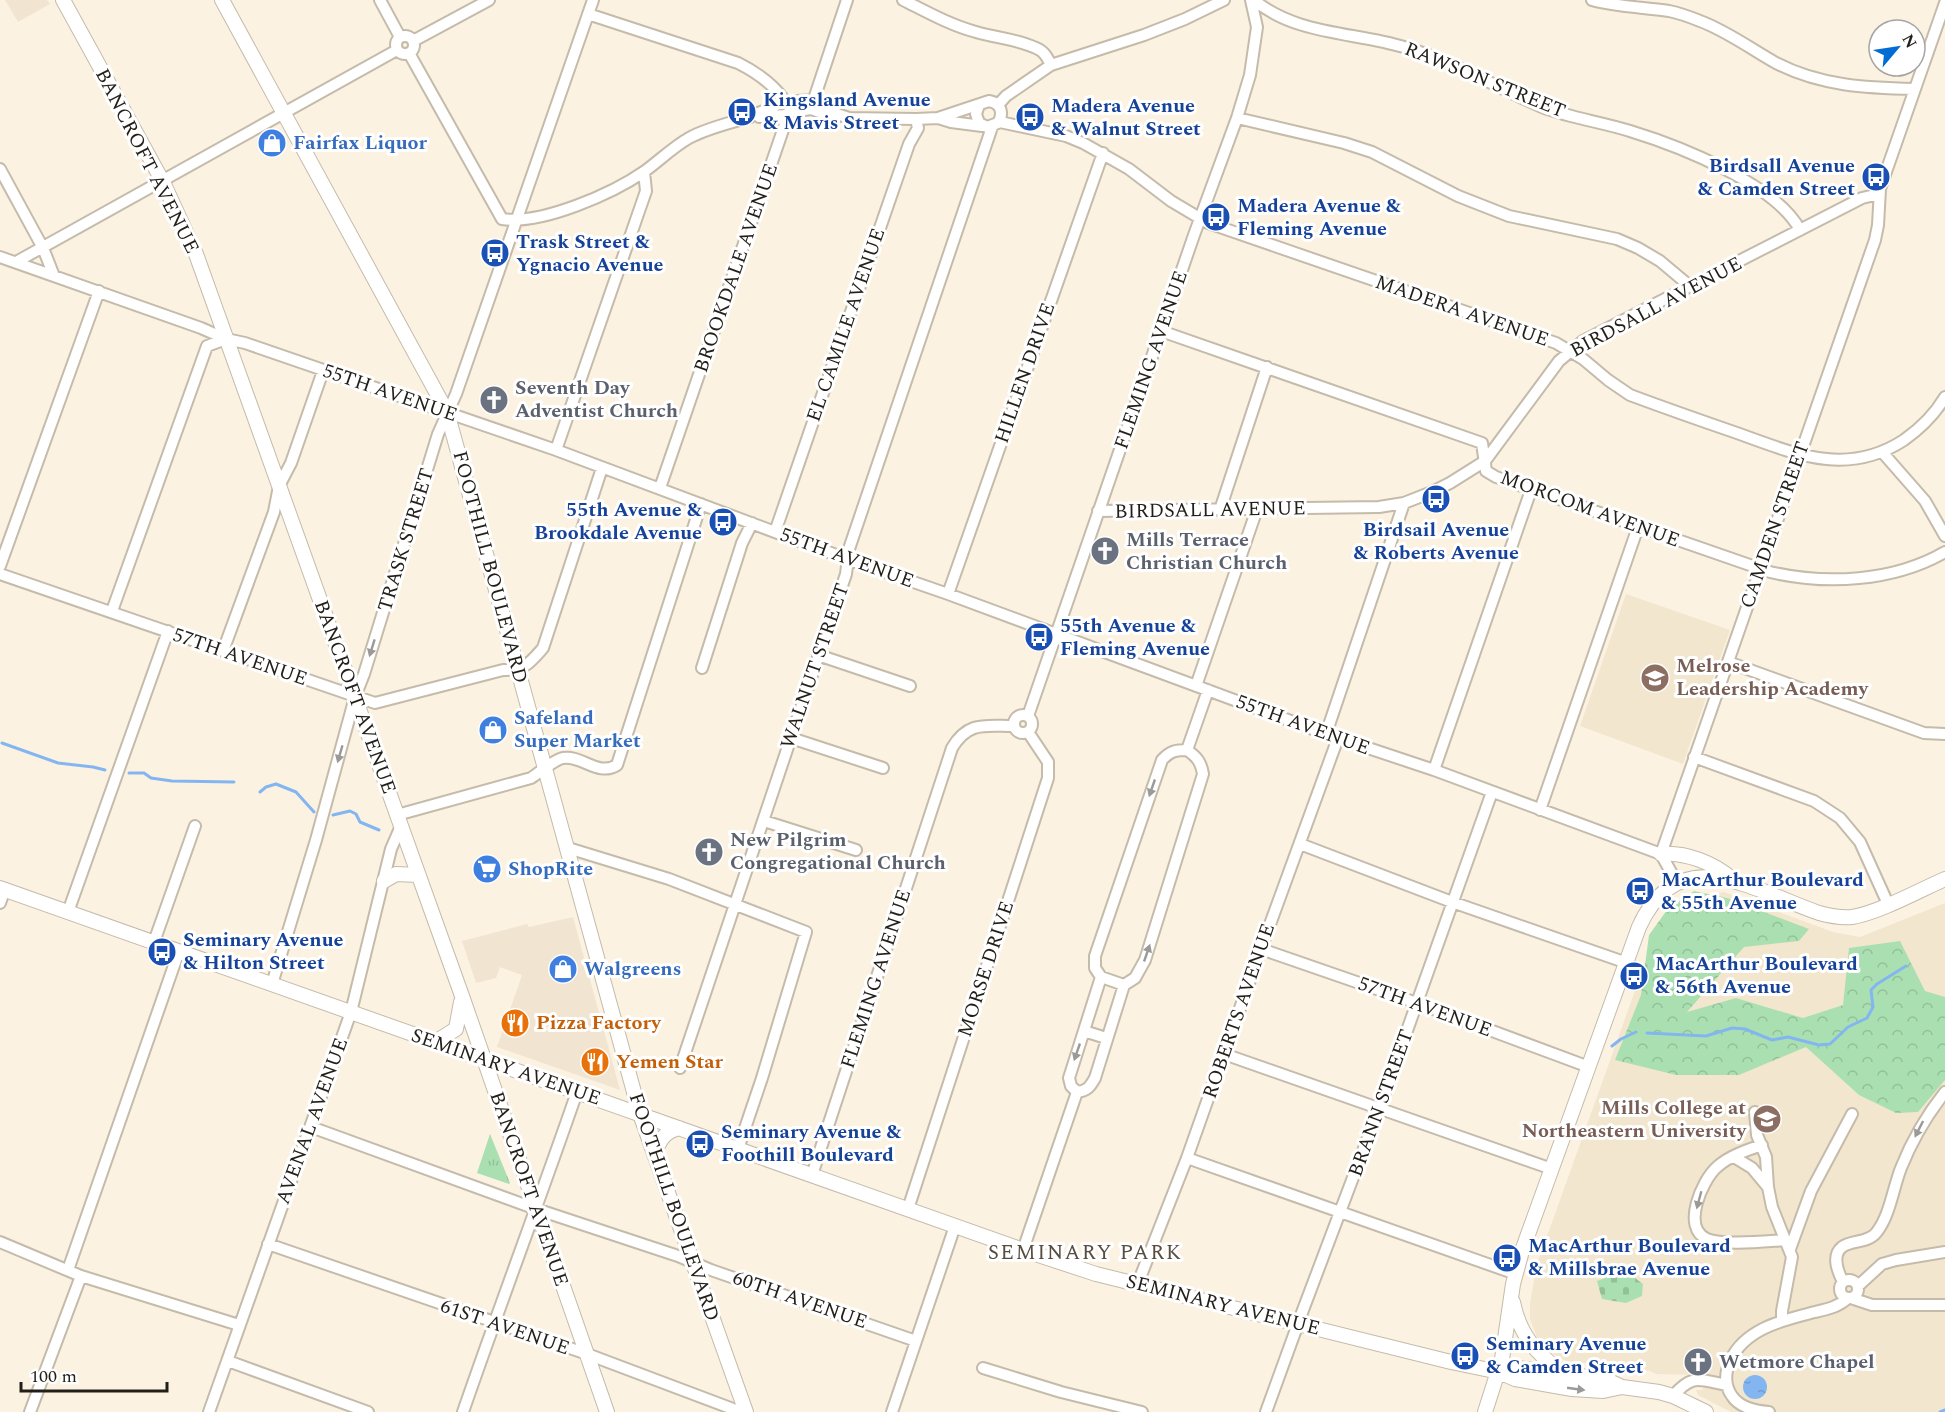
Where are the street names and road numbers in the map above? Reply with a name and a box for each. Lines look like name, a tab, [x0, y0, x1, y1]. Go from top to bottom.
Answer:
street label: RAWSON STREET	[1400, 34, 1570, 126]
street label: BANCROFT AVENUE	[87, 63, 207, 259]
street label: BROOKDALE AVENUE	[686, 159, 786, 377]
street label: EL CAMILE AVENUE	[799, 224, 893, 426]
street label: BIRDSALL AVENUE	[1565, 249, 1747, 365]
street label: FLEMING AVENUE	[1106, 267, 1196, 453]
street label: MADERA AVENUE	[1371, 267, 1553, 355]
street label: HILLEN DRIVE	[987, 298, 1063, 448]
street label: 55TH AVENUE	[319, 356, 461, 430]
street label: CAMDEN STREET	[1732, 438, 1818, 612]
street label: FOOTHILL BOULEVARD	[444, 447, 536, 687]
street label: MORCOM AVENUE	[1496, 463, 1684, 555]
street label: TRASK STREET	[370, 465, 442, 615]
street label: BIRDSALL AVENUE	[1114, 493, 1306, 527]
street label: 55TH AVENUE	[776, 520, 918, 596]
street label: WALNUT STREET	[773, 579, 857, 753]
street label: BANCROFT AVENUE	[306, 596, 404, 798]
street label: 57TH AVENUE	[169, 620, 311, 694]
street label: 55TH AVENUE	[1232, 687, 1374, 763]
street label: FLEMING AVENUE	[833, 885, 919, 1073]
street label: MORSE DRIVE	[950, 897, 1022, 1041]
street label: ROBERTS AVENUE	[1195, 919, 1283, 1103]
street label: 57TH AVENUE	[1354, 969, 1496, 1045]
street label: SEMINARY AVENUE	[407, 1020, 605, 1114]
street label: BRANN STREET	[1340, 1025, 1422, 1181]
street label: AVENAL AVENUE	[268, 1033, 356, 1209]
street label: BANCROFT AVENUE	[482, 1087, 576, 1291]
street label: FOOTHILL BOULEVARD	[621, 1089, 727, 1325]
street label: 60TH AVENUE	[729, 1263, 871, 1337]
street label: SEMINARY AVENUE	[1123, 1266, 1323, 1344]
street label: 61ST AVENUE	[436, 1291, 574, 1363]

